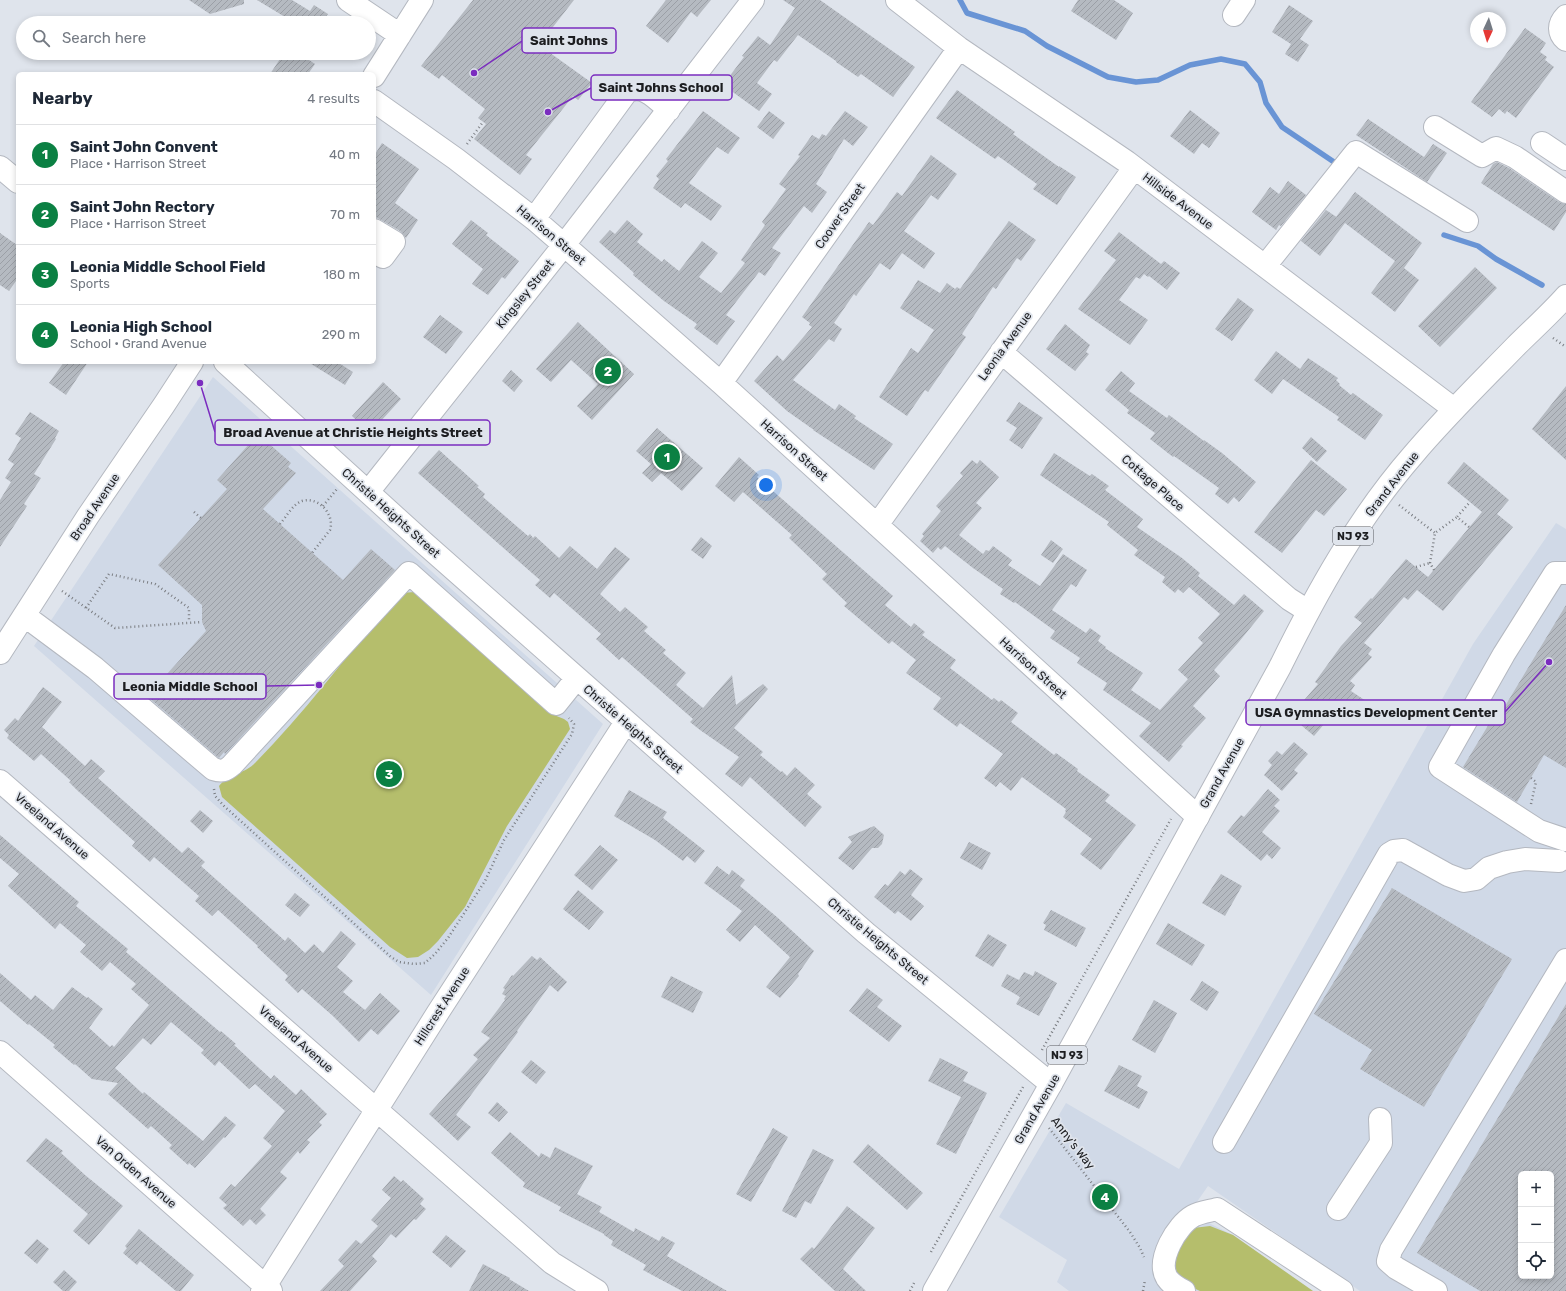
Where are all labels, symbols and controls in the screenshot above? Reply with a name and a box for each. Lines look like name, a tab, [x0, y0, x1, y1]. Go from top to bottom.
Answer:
north arrow	[1470, 12, 1506, 48]
search box	[16, 16, 376, 60]
icon: search	[30, 27, 52, 49]
callout: Saint Johns	[522, 28, 616, 53]
text: Search here	[62, 29, 146, 47]
text: Saint Johns	[530, 33, 608, 48]
callout: Saint Johns School	[591, 75, 732, 100]
text: Saint Johns School	[599, 80, 723, 95]
text: Nearby	[32, 88, 93, 108]
text: 4 results	[307, 91, 360, 106]
text: Saint John Convent	[70, 138, 218, 156]
text: 1	[42, 147, 48, 162]
text: 40 m	[329, 147, 360, 162]
text: Place · Harrison Street	[70, 156, 206, 171]
street label: Hillside Avenue	[1140, 170, 1216, 232]
street label: Coover Street	[812, 180, 868, 251]
text: Saint John Rectory	[70, 198, 215, 216]
street label: Harrison Street	[514, 202, 588, 268]
text: 2	[41, 207, 49, 222]
text: 70 m	[330, 207, 360, 222]
text: Place · Harrison Street	[70, 216, 206, 231]
street label: Kingsley Street	[493, 257, 557, 331]
text: Leonia Middle School Field	[70, 258, 266, 276]
text: 3	[41, 267, 49, 282]
text: 180 m	[323, 267, 360, 282]
text: Sports	[70, 276, 110, 291]
street label: Leonia Avenue	[975, 309, 1035, 383]
text: Leonia High School	[70, 318, 212, 336]
text: 4	[41, 327, 49, 342]
text: 290 m	[322, 327, 360, 342]
text: School · Grand Avenue	[70, 336, 207, 351]
pin: 2	[595, 356, 621, 386]
street label: Harrison Street	[758, 416, 831, 484]
callout: Broad Avenue at Christie Heights Street	[215, 420, 490, 445]
text: Broad Avenue at Christie Heights Street	[223, 425, 483, 440]
pin: 1	[654, 442, 680, 472]
street label: Grand Avenue	[1362, 449, 1422, 519]
street label: Cottage Place	[1119, 452, 1187, 514]
street label: Christie Heights Street	[339, 465, 443, 561]
street label: Broad Avenue	[67, 471, 123, 543]
your location	[756, 475, 776, 495]
road number: NJ 93	[1333, 527, 1373, 545]
street label: Harrison Street	[997, 634, 1070, 702]
callout: Leonia Middle School	[114, 674, 266, 699]
text: Leonia Middle School	[122, 679, 258, 694]
street label: Christie Heights Street	[580, 682, 686, 776]
callout: USA Gymnastics Development Center	[1246, 700, 1505, 725]
text: USA Gymnastics Development Center	[1255, 705, 1497, 720]
street label: Grand Avenue	[1197, 735, 1247, 811]
pin: 3	[376, 759, 402, 789]
street label: Vreeland Avenue	[12, 790, 92, 862]
street label: Christie Heights Street	[825, 895, 931, 987]
street label: Hillcrest Avenue	[411, 964, 473, 1048]
street label: Vreeland Avenue	[256, 1003, 336, 1075]
road number: NJ 93	[1047, 1046, 1087, 1064]
street label: Grand Avenue	[1011, 1071, 1063, 1146]
street label: Anny's Way	[1048, 1114, 1098, 1172]
street label: Van Orden Avenue	[93, 1133, 179, 1211]
map controls	[1518, 1171, 1554, 1279]
button: +	[1518, 1171, 1554, 1207]
pin: 4	[1092, 1182, 1118, 1212]
button: −	[1518, 1207, 1554, 1243]
button: locate	[1518, 1243, 1554, 1279]

